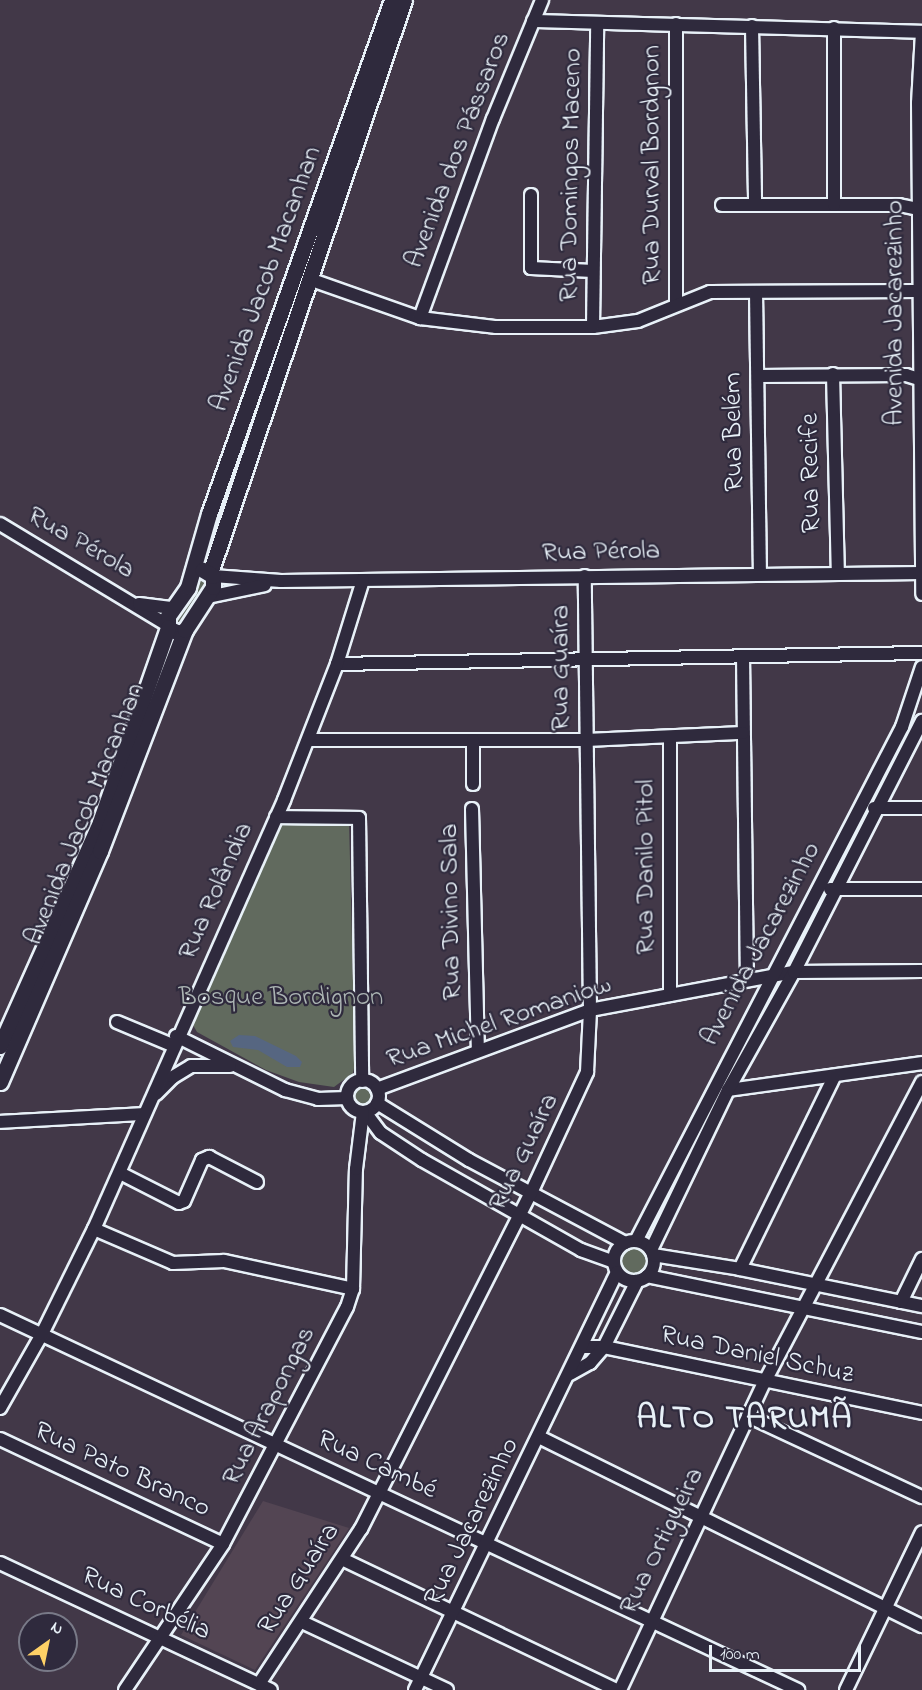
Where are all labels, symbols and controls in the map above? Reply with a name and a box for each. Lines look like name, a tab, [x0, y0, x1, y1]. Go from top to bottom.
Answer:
street label: Avenida dos Pássaros	[398, 27, 518, 273]
street label: Rua Durval Bordgnon	[636, 45, 668, 285]
street label: Rua Domingos Maceno	[553, 48, 589, 302]
street label: Avenida Jacob Macanhan	[203, 142, 329, 416]
street label: Avenida Jacarezinho	[879, 200, 911, 426]
street label: Rua Belém	[717, 372, 751, 492]
street label: Rua Recife	[794, 413, 828, 533]
street label: Rua Pérola	[22, 499, 140, 587]
street label: Rua Pérola	[542, 535, 660, 569]
street label: Rua Guaíra	[545, 605, 577, 731]
street label: Avenida Jacob Macanhan	[18, 678, 152, 950]
street label: Rua Danilo Pitol	[630, 779, 662, 955]
street label: Rua Rolândia	[171, 817, 261, 965]
street label: Rua Divino Sala	[433, 823, 469, 1001]
street label: Avenida Jacarezinho	[694, 837, 828, 1051]
street label: Rua Michel Romaniow	[382, 968, 616, 1076]
park label: Bosque Bordignon	[179, 982, 383, 1014]
street label: Rua Guaíra	[482, 1088, 566, 1216]
street label: Rua Daniel Schuz	[658, 1319, 856, 1391]
street label: Rua Arapongas	[215, 1321, 323, 1491]
district label: ALTO TARUMÃ	[637, 1400, 851, 1440]
street label: Rua Pato Branco	[29, 1415, 215, 1525]
street label: Rua Cambé	[312, 1423, 442, 1507]
street label: Rua Jacarezinho	[417, 1433, 527, 1611]
street label: Rua Ortigueira	[613, 1462, 711, 1620]
street label: Rua Guaíra	[251, 1517, 347, 1641]
street label: Rua Corbélia	[76, 1560, 216, 1648]
north arrow	[18, 1612, 78, 1672]
text: N	[46, 1616, 68, 1642]
scale bar	[712, 1633, 864, 1671]
text: 100 m	[720, 1642, 760, 1668]

